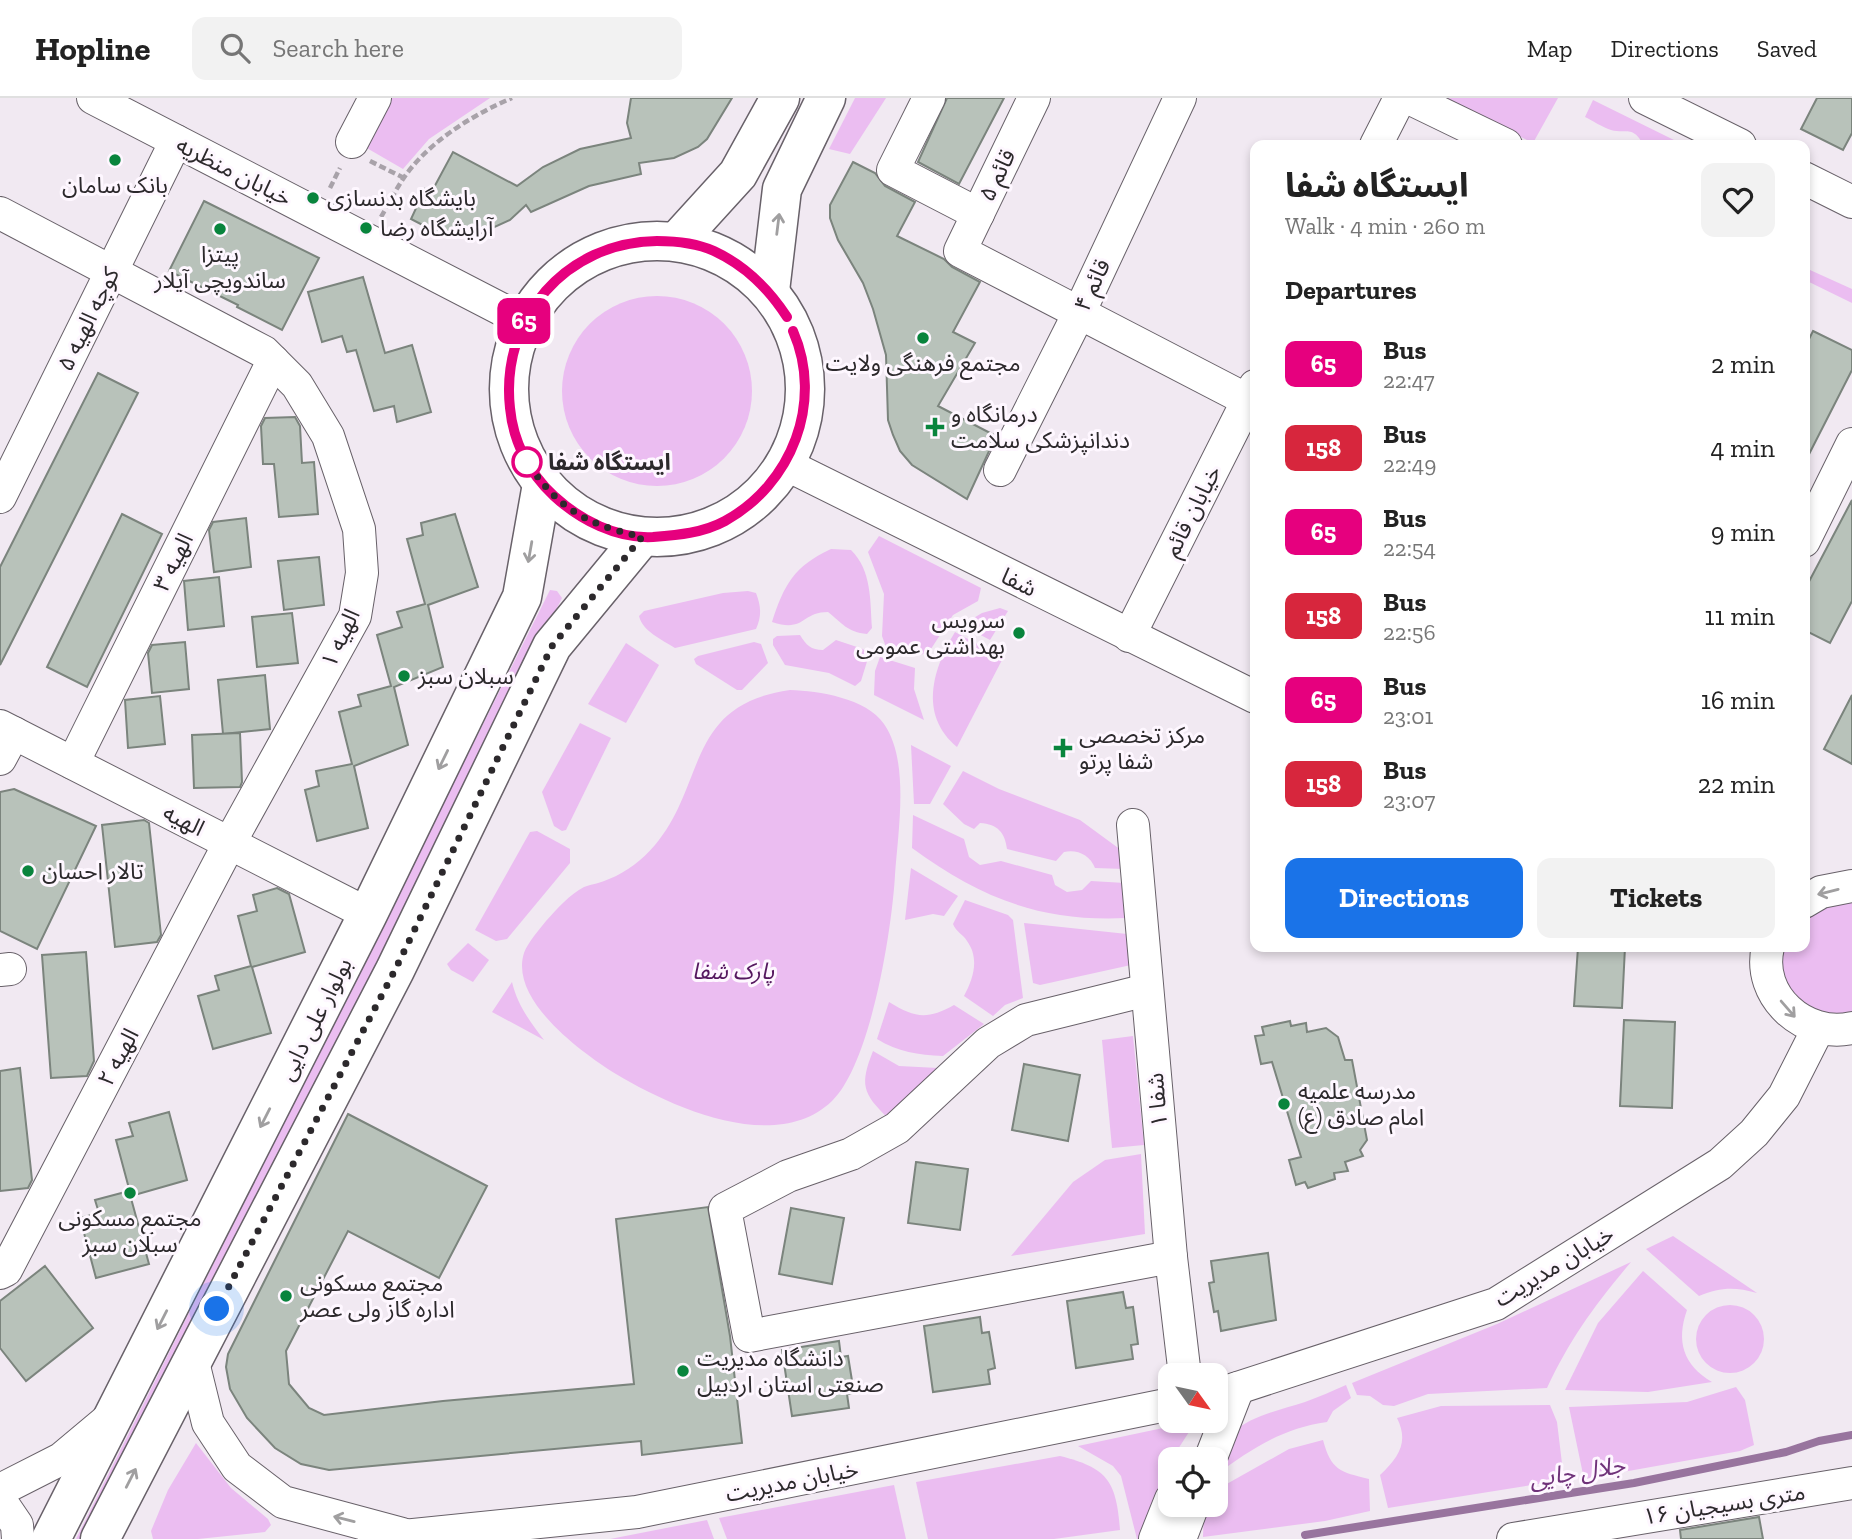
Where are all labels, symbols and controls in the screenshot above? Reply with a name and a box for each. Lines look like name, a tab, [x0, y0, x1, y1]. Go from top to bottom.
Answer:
search box	[192, 17, 682, 80]
text: Hopline	[35, 29, 150, 68]
icon: search	[216, 29, 254, 67]
text: Search here	[272, 32, 404, 64]
text: Map	[1527, 34, 1573, 63]
text: Directions	[1611, 34, 1719, 63]
text: Saved	[1757, 34, 1817, 63]
street label: خیابان منظریه	[172, 130, 296, 212]
street label: قائم ۵	[972, 144, 1024, 207]
marker: بانک سامان	[107, 152, 123, 168]
button: heart	[1701, 163, 1775, 237]
text: ایستگاه شفا	[1285, 166, 1469, 205]
place label: بانک سامان	[62, 171, 168, 199]
place label: بایشگاه بدنسازی	[327, 184, 476, 212]
marker: بایشگاه بدنسازی	[305, 190, 321, 206]
text: Walk · 4 min · 260 m	[1285, 212, 1485, 240]
one-way arrow	[771, 213, 784, 235]
place label: آرایشگاه رضا	[380, 214, 495, 242]
marker: آرایشگاه رضا	[358, 220, 374, 236]
marker: پیتزا ساندویچی آیلار	[212, 221, 228, 237]
place label: پیتزا ساندویچی آیلار	[153, 240, 286, 295]
street label: قائم ۴	[1068, 254, 1119, 317]
street label: کوچه الهیه ۵	[51, 262, 126, 376]
text: Departures	[1285, 274, 1417, 306]
line badge: 65	[492, 298, 556, 344]
text: 65	[511, 306, 537, 335]
marker: مجتمع فرهنگی ولایت	[915, 330, 931, 346]
text: Bus	[1383, 334, 1426, 366]
text: 2 min	[1711, 348, 1775, 380]
place label: مجتمع فرهنگی ولایت	[825, 349, 1021, 380]
text: 65	[1311, 349, 1336, 378]
text: 22:47	[1383, 366, 1435, 394]
place label: درمانگاه و دندانپزشکی سلامت	[951, 400, 1130, 455]
marker: درمانگاه و دندانپزشکی سلامت	[925, 417, 945, 437]
text: Bus	[1383, 418, 1426, 450]
text: 4 min	[1710, 432, 1775, 464]
text: 158	[1306, 433, 1341, 462]
marker: ایستگاه شفا	[512, 447, 542, 477]
place label: ایستگاه شفا	[548, 448, 671, 476]
text: 22:49	[1383, 450, 1436, 478]
street label: خیابان قائم	[1157, 461, 1230, 563]
text: Bus	[1383, 502, 1426, 534]
text: 9 min	[1711, 516, 1775, 548]
text: 65	[1311, 517, 1336, 546]
street label: الهیه ۳	[147, 528, 199, 596]
text: 22:54	[1383, 534, 1436, 562]
one-way arrow	[522, 540, 536, 563]
street label: شفا	[997, 561, 1041, 603]
text: Bus	[1383, 586, 1426, 618]
text: 11 min	[1704, 600, 1775, 632]
text: 158	[1306, 601, 1341, 630]
street label: الهیه ۱	[314, 604, 366, 672]
place label: سرویس بهداشتی عمومی	[856, 606, 1005, 660]
text: 22:56	[1383, 618, 1436, 646]
marker: سرویس بهداشتی عمومی	[1011, 625, 1027, 641]
place label: سبلان سبز	[417, 662, 514, 690]
marker: سبلان سبز	[396, 668, 412, 684]
text: Bus	[1383, 670, 1426, 702]
text: 16 min	[1701, 684, 1775, 716]
text: 65	[1311, 685, 1336, 714]
text: 23:01	[1383, 702, 1433, 730]
place label: مرکز تخصصی شفا پرتو	[1079, 721, 1205, 776]
marker: مرکز تخصصی شفا پرتو	[1053, 738, 1073, 758]
one-way arrow	[435, 749, 449, 770]
text: Bus	[1383, 754, 1426, 786]
text: 22 min	[1698, 768, 1775, 800]
text: 158	[1306, 769, 1341, 798]
text: 23:07	[1383, 786, 1435, 814]
street label: الهیه	[159, 798, 209, 842]
place label: تالار احسان	[42, 857, 144, 885]
button: Directions	[1285, 858, 1523, 938]
button: Tickets	[1537, 858, 1775, 938]
marker: تالار احسان	[20, 863, 36, 879]
one-way arrow	[1817, 886, 1839, 899]
street label: بولوار علی دایی	[272, 953, 358, 1085]
park label: پارک شفا	[692, 957, 774, 986]
one-way arrow	[1780, 1000, 1796, 1018]
street label: الهیه ۲	[91, 1023, 145, 1091]
street label: شفا ۱	[1141, 1072, 1173, 1128]
place label: مدرسه علمیه امام صادق (ع)	[1298, 1077, 1424, 1135]
marker: مدرسه علمیه امام صادق (ع)	[1276, 1096, 1292, 1112]
one-way arrow	[258, 1107, 271, 1128]
marker: مجتمع مسکونی سبلان سبز	[122, 1185, 138, 1201]
place label: مجتمع مسکونی سبلان سبز	[58, 1204, 202, 1258]
street label: خیابان مدیریت	[1489, 1219, 1619, 1313]
place label: مجتمع مسکونی اداره گاز ولی عصر	[299, 1269, 455, 1323]
marker: مجتمع مسکونی اداره گاز ولی عصر	[278, 1288, 294, 1304]
your location	[199, 1291, 234, 1326]
one-way arrow	[155, 1309, 168, 1330]
place label: دانشگاه مدیریت صنعتی استان اردبیل	[697, 1344, 884, 1398]
marker: دانشگاه مدیریت صنعتی استان اردبیل	[675, 1363, 691, 1379]
north arrow	[1158, 1363, 1228, 1433]
map controls	[1158, 1363, 1228, 1517]
button: locate	[1158, 1447, 1228, 1517]
water label: جلال چایی	[1527, 1450, 1628, 1495]
street label: خیابان مدیریت	[723, 1454, 861, 1508]
one-way arrow	[124, 1468, 138, 1489]
street label: ۱۶ متری بسیجیان	[1641, 1477, 1807, 1531]
one-way arrow	[333, 1512, 356, 1525]

